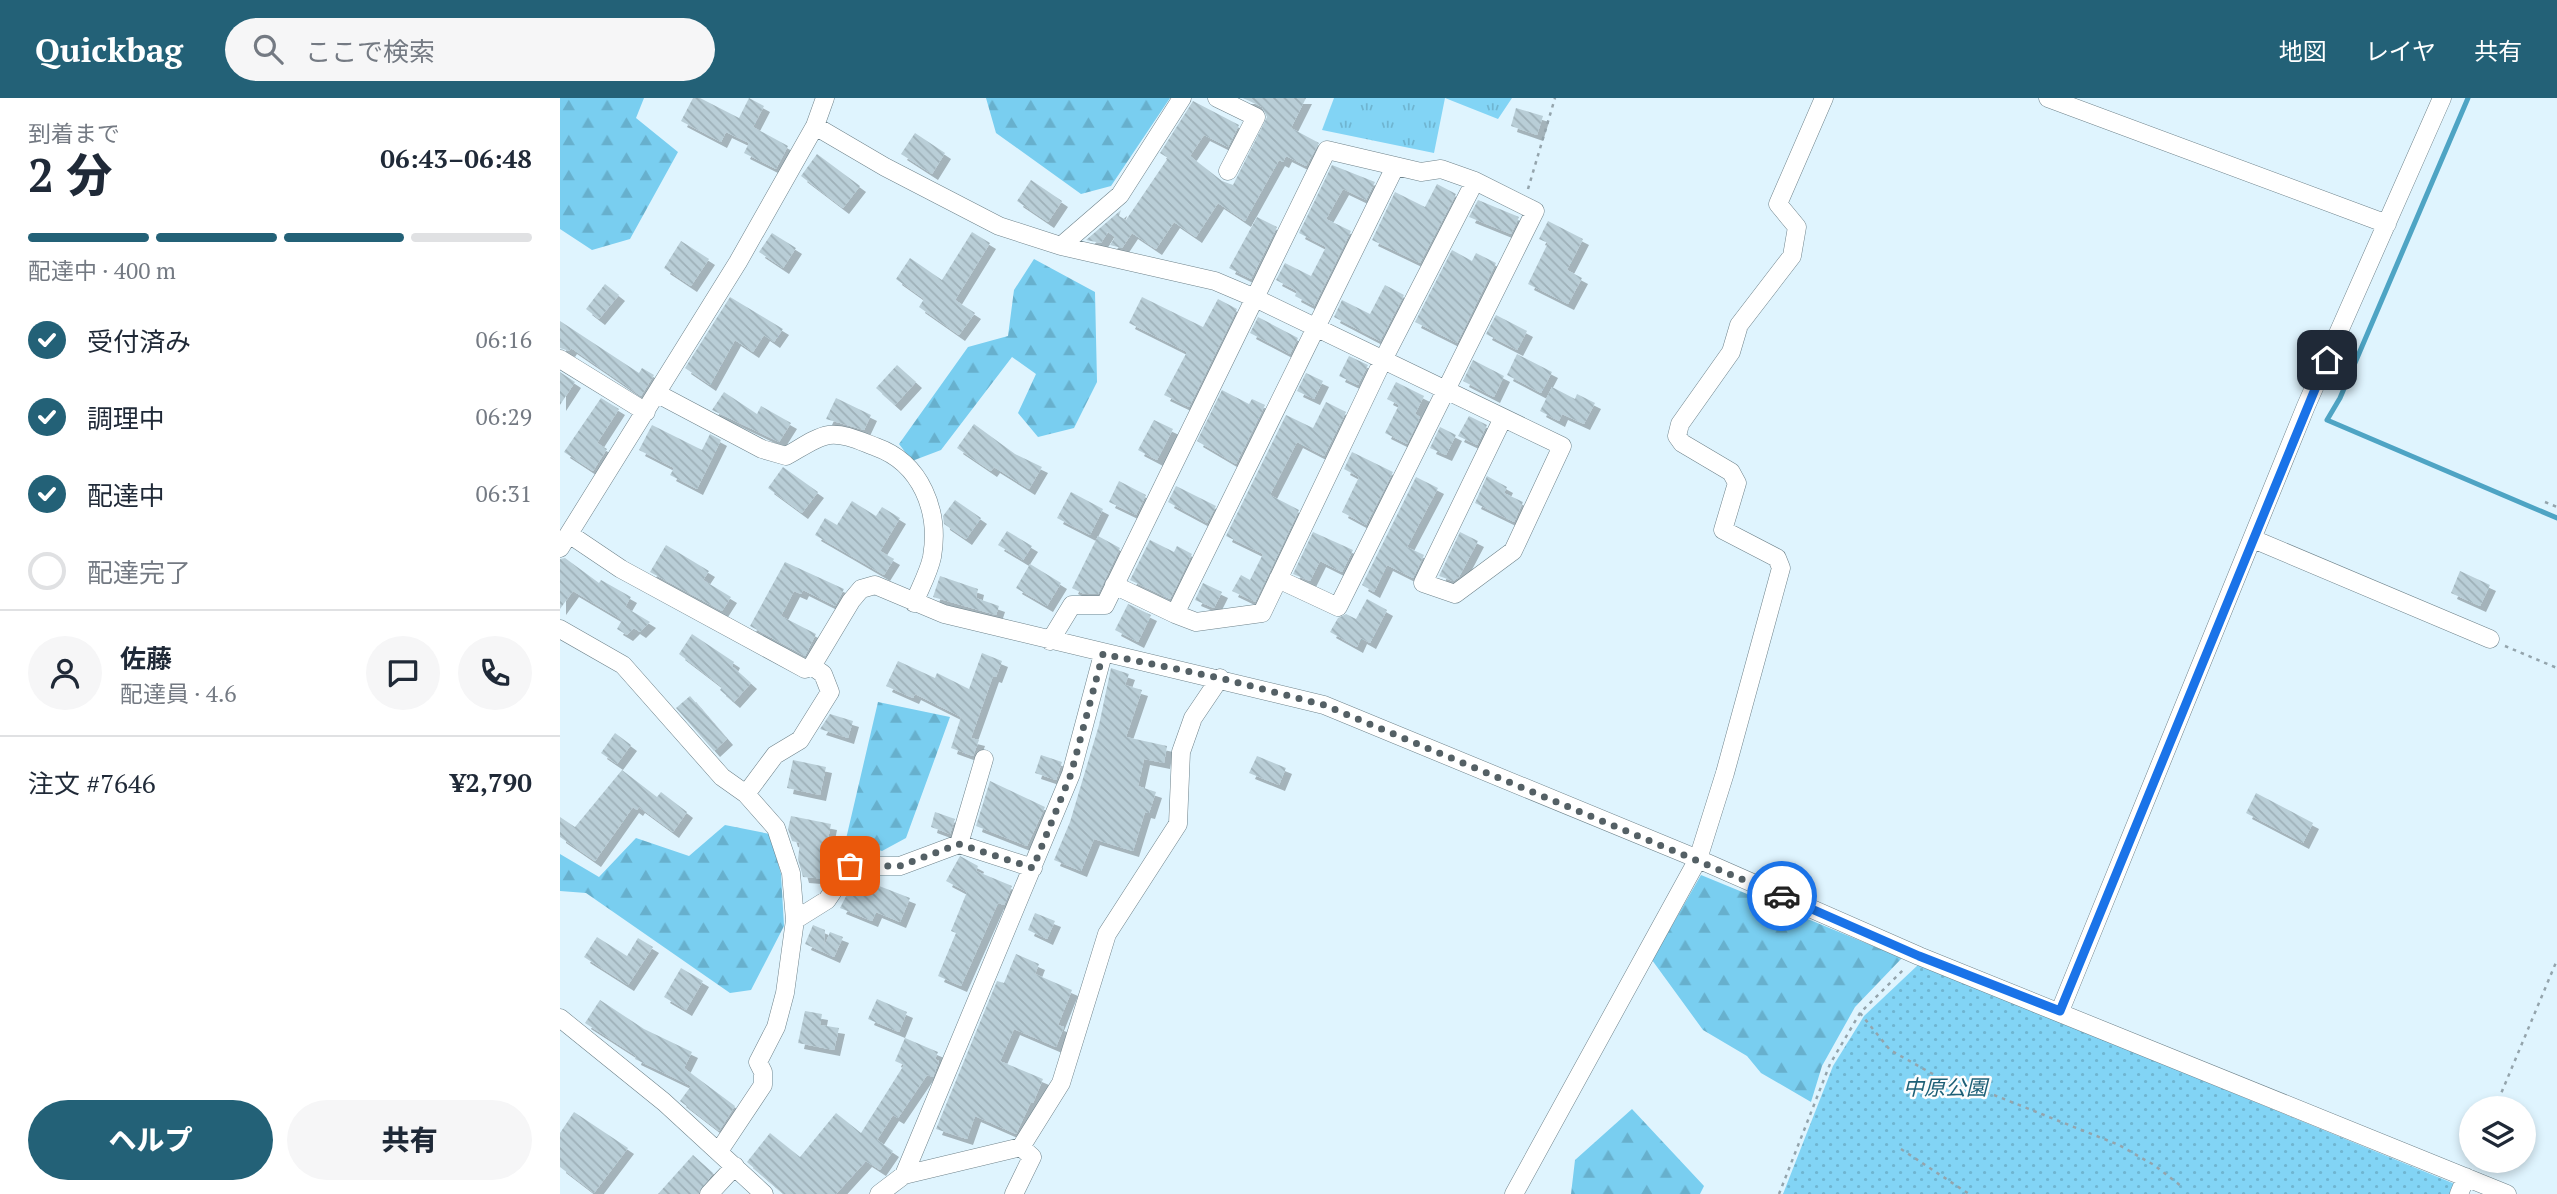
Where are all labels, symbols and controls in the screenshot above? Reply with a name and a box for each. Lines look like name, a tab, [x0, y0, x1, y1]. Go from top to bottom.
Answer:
search box	[225, 18, 715, 81]
text: Quickbag	[35, 28, 183, 71]
icon: search	[249, 30, 287, 68]
text: ここで検索	[305, 34, 435, 68]
text: 地図	[2279, 35, 2327, 67]
text: レイヤ	[2365, 35, 2436, 67]
text: 共有	[2474, 35, 2522, 67]
text: 到着まで	[28, 118, 120, 149]
text: 06:43–06:48	[380, 141, 532, 175]
text: 2 分	[28, 144, 112, 205]
text: 配達中 · 400 m	[28, 255, 176, 286]
icon: check	[28, 321, 66, 359]
text: 受付済み	[87, 324, 191, 358]
text: 06:16	[475, 324, 532, 355]
pin	[2297, 330, 2357, 390]
icon: home	[2308, 341, 2346, 379]
icon: check	[28, 398, 66, 436]
text: 調理中	[87, 401, 165, 435]
text: 06:29	[475, 401, 532, 432]
icon: check	[28, 475, 66, 513]
text: 配達中	[87, 478, 165, 512]
text: 06:31	[475, 478, 532, 509]
text: 配達完了	[87, 555, 191, 589]
button: person	[28, 636, 102, 710]
button: chat	[366, 636, 440, 710]
button: phone	[458, 636, 532, 710]
text: 佐藤	[120, 641, 172, 675]
text: 配達員 · 4.6	[120, 678, 237, 709]
text: ¥2,790	[451, 765, 532, 799]
text: 注文 #7646	[28, 766, 156, 800]
pin	[820, 836, 880, 896]
icon: bag	[831, 847, 869, 885]
courier	[1747, 861, 1817, 931]
icon: car	[1763, 877, 1801, 915]
park label: 中原公園	[1903, 1073, 1990, 1101]
map controls	[2459, 1096, 2536, 1173]
button: layers	[2459, 1096, 2536, 1173]
button: ヘルプ	[28, 1100, 273, 1180]
button: 共有	[287, 1100, 532, 1180]

